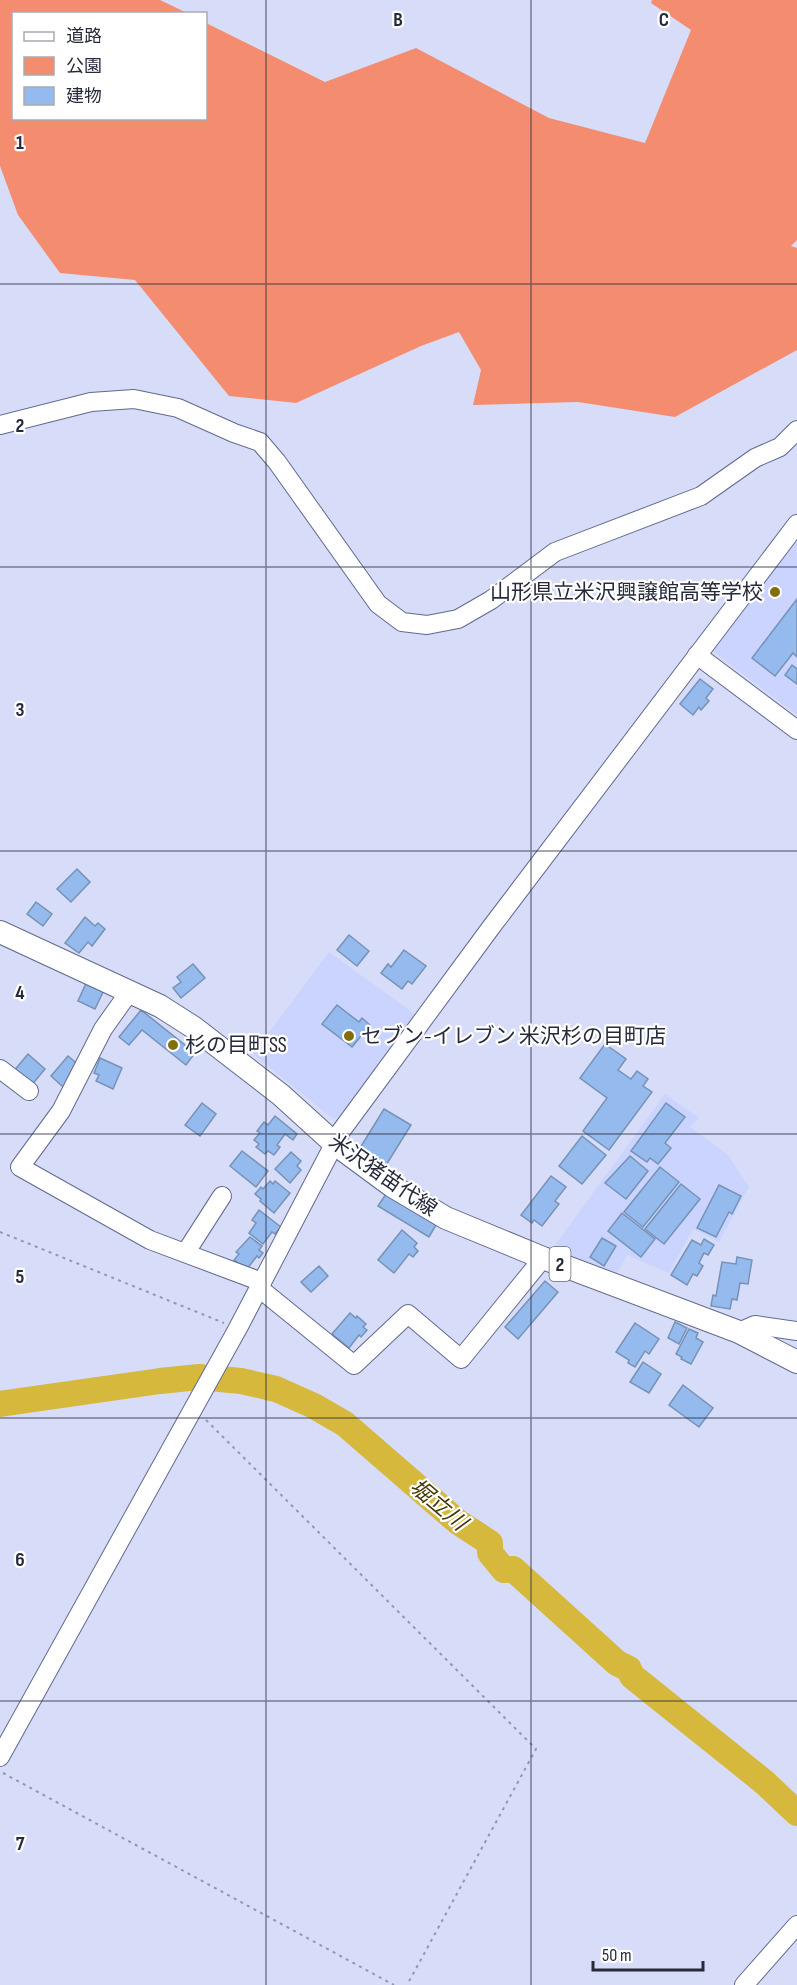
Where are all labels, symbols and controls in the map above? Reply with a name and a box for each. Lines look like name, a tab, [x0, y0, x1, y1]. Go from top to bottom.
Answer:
text: B	[393, 8, 403, 32]
text: C	[659, 8, 669, 32]
legend	[12, 12, 207, 120]
text: 道路	[66, 26, 102, 47]
text: 公園	[66, 56, 102, 77]
text: 建物	[66, 86, 102, 107]
text: 1	[16, 131, 24, 155]
text: 2	[16, 414, 24, 438]
place label: 山形県立米沢興譲館高等学校	[490, 580, 763, 605]
marker: 山形県立米沢興譲館高等学校	[768, 585, 782, 599]
text: 3	[16, 698, 25, 722]
text: 4	[15, 981, 25, 1005]
place label: セブン-イレブン 米沢杉の目町店	[361, 1024, 666, 1049]
marker: セブン-イレブン 米沢杉の目町店	[342, 1029, 356, 1043]
place label: 杉の目町SS	[185, 1033, 287, 1058]
marker: 杉の目町SS	[166, 1038, 180, 1052]
street label: 米沢猪苗代線	[324, 1129, 441, 1222]
road number: 2	[550, 1247, 570, 1281]
text: 5	[16, 1265, 25, 1289]
water label: 堀立川	[404, 1474, 474, 1538]
text: 6	[15, 1548, 25, 1572]
text: 7	[16, 1832, 25, 1856]
scale bar	[593, 1934, 702, 1972]
text: 50 m	[602, 1945, 632, 1966]

